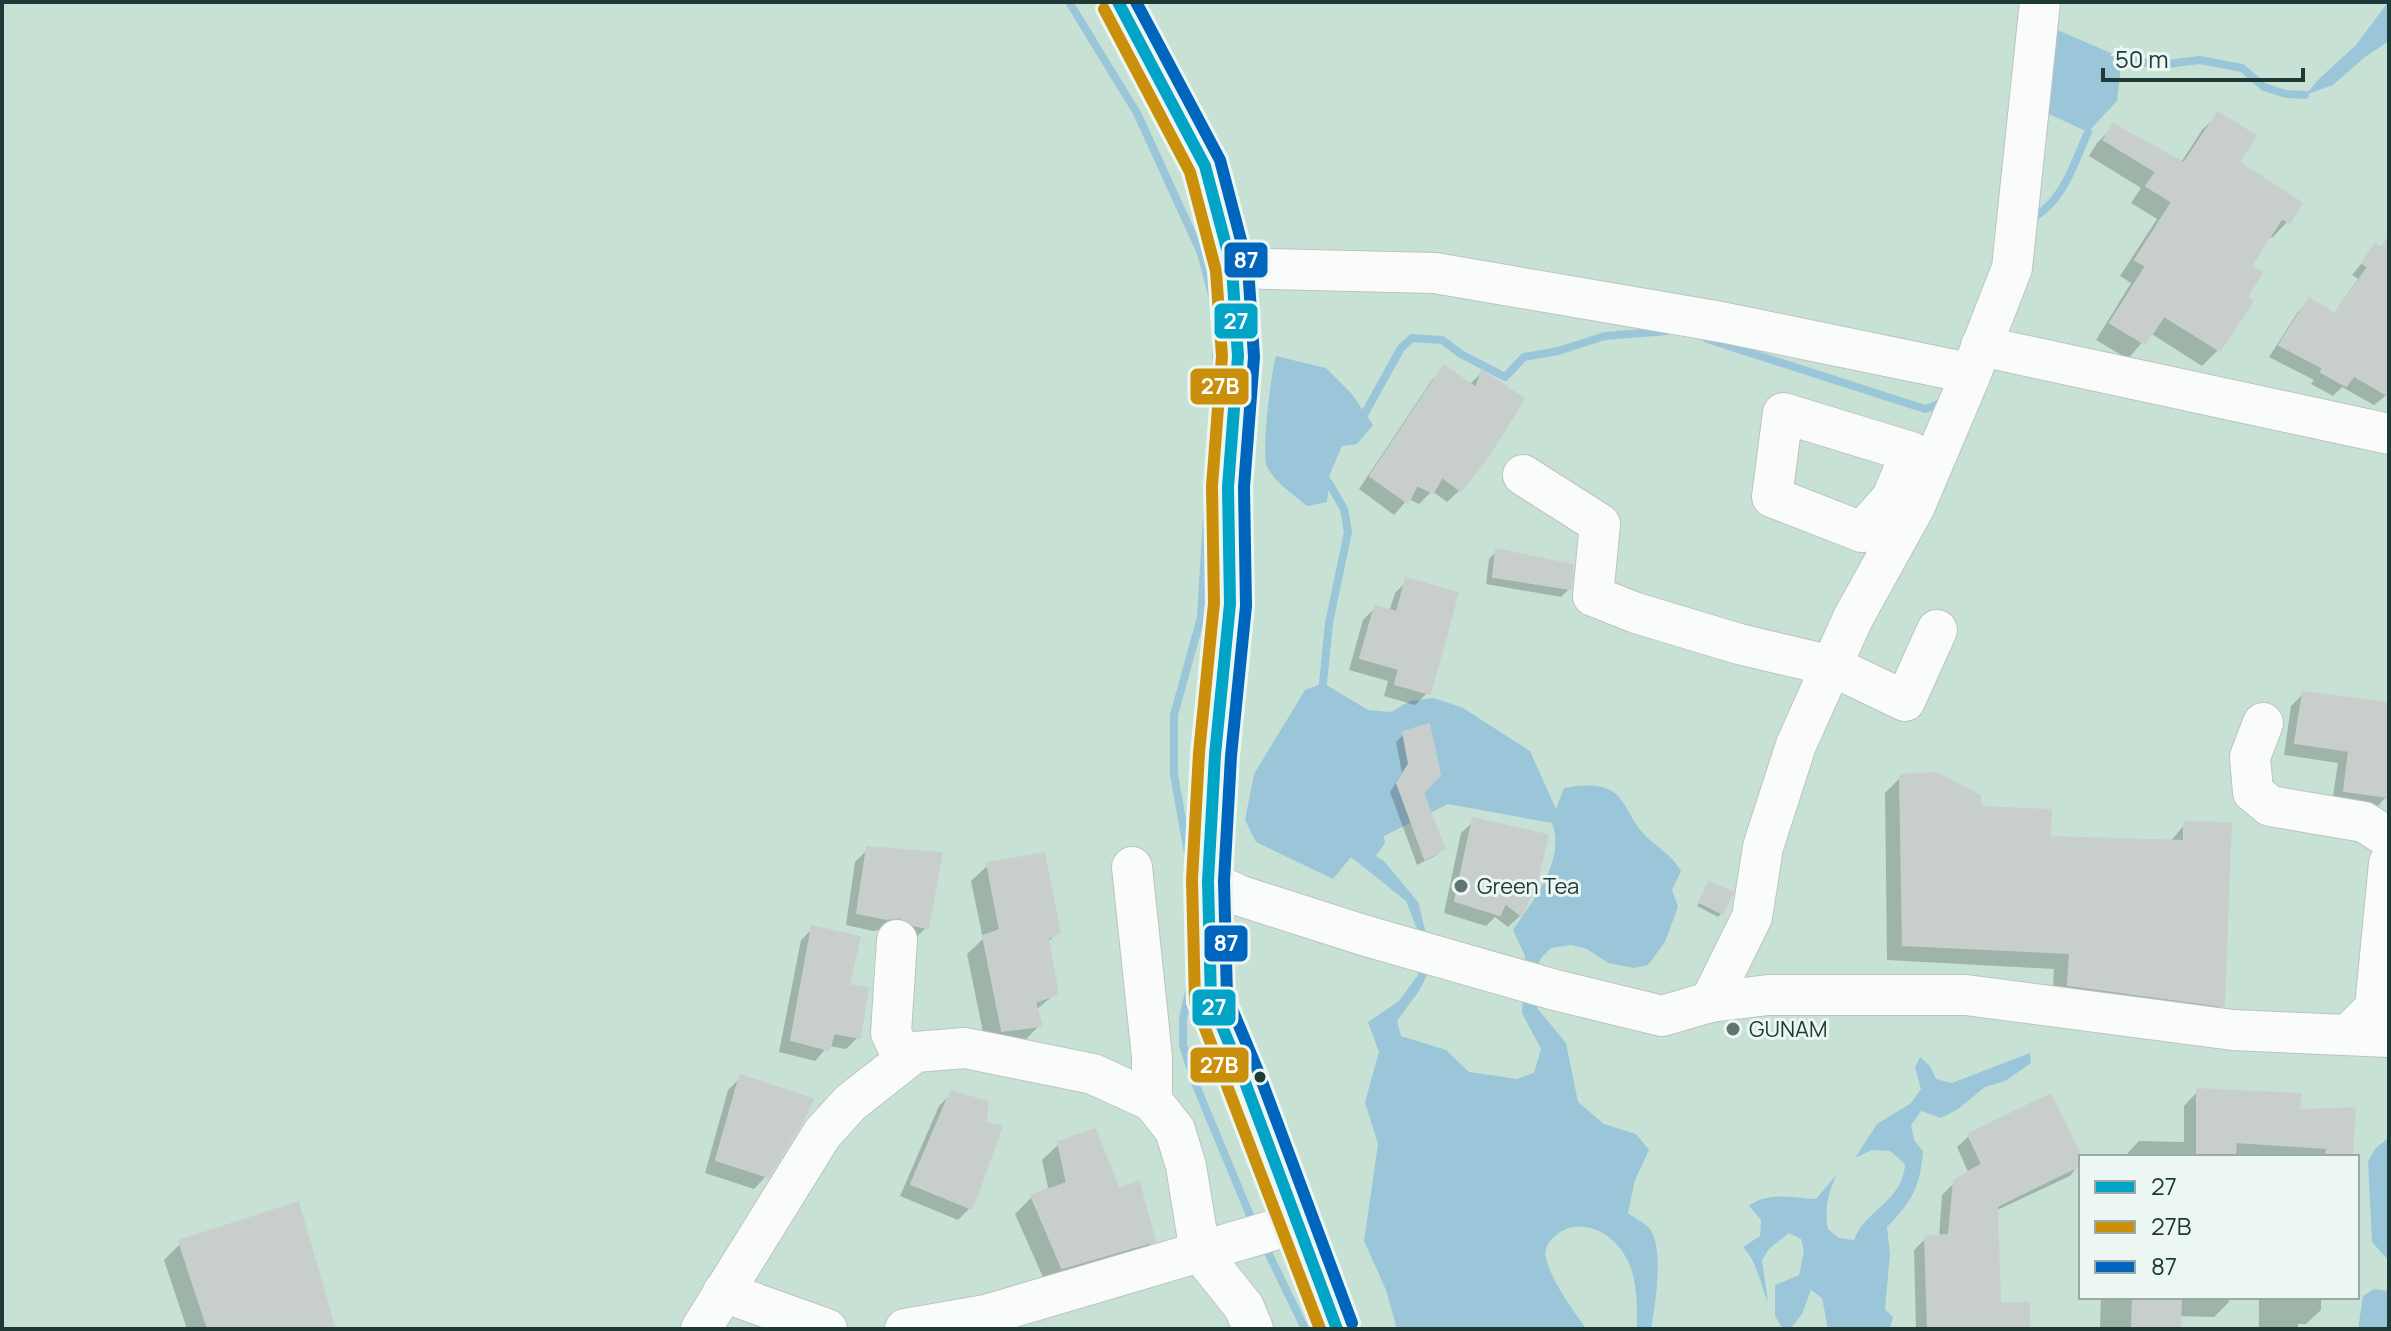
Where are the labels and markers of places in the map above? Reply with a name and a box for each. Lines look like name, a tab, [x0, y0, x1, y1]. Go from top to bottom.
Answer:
place label: Green Tea	[1477, 871, 1579, 901]
marker: Green Tea	[1452, 877, 1470, 895]
place label: GUNAM	[1749, 1014, 1827, 1044]
marker: GUNAM	[1724, 1020, 1742, 1038]
unlabelled marker	[1252, 1069, 1268, 1085]

